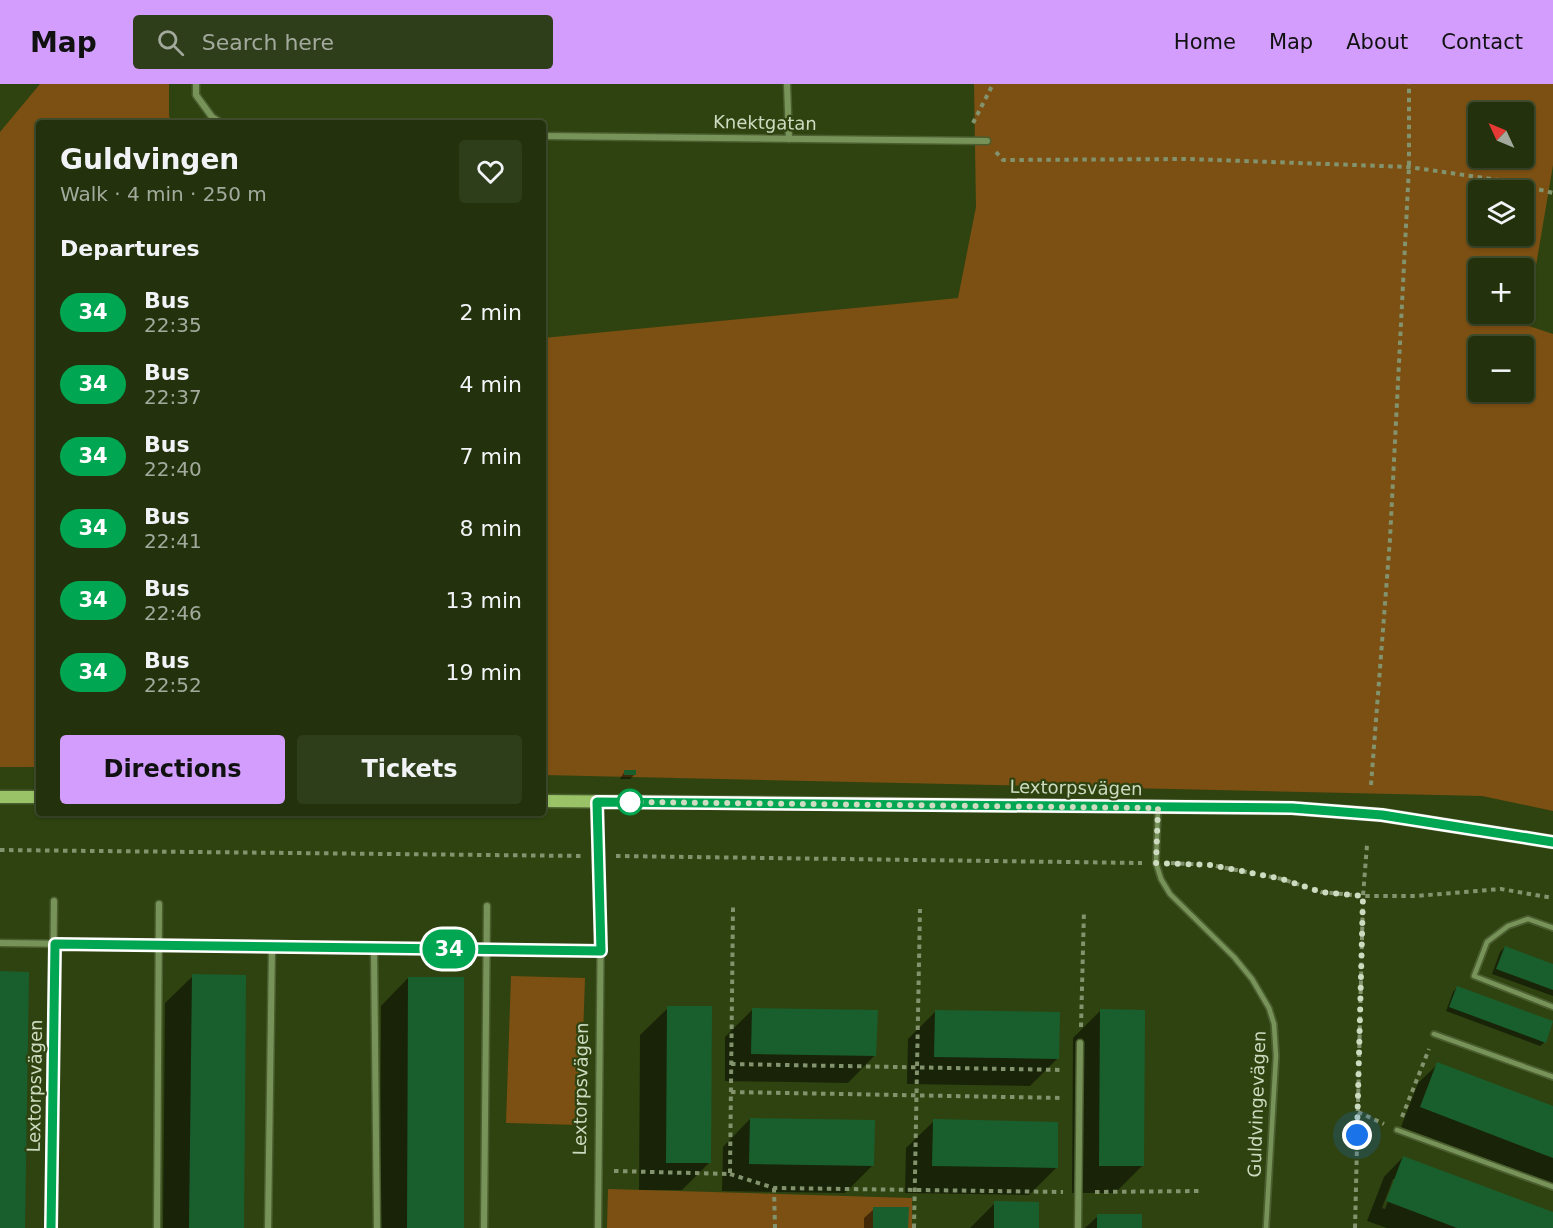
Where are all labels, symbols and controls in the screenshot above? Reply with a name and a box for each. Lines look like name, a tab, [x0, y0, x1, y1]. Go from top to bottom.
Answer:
search box	[133, 15, 553, 69]
text: Map	[30, 26, 97, 59]
icon: search	[154, 26, 187, 59]
text: Search here	[202, 30, 334, 55]
text: Home	[1174, 30, 1236, 54]
text: Map	[1269, 30, 1313, 54]
text: About	[1346, 30, 1408, 54]
text: Contact	[1441, 30, 1523, 54]
north arrow	[1468, 102, 1534, 168]
map controls	[1468, 102, 1534, 402]
street label: Knektgatan	[713, 111, 817, 134]
button: heart	[459, 140, 522, 203]
text: Guldvingen	[60, 143, 239, 176]
button: layers	[1468, 180, 1534, 246]
text: Walk · 4 min · 250 m	[60, 182, 267, 206]
text: Departures	[60, 236, 200, 261]
button: +	[1468, 258, 1534, 324]
text: Bus	[144, 288, 190, 313]
text: 34	[78, 300, 108, 324]
text: 2 min	[460, 300, 522, 325]
text: 22:35	[144, 313, 202, 337]
button: −	[1468, 336, 1534, 402]
text: Bus	[144, 360, 190, 385]
text: 34	[78, 372, 108, 396]
text: 4 min	[460, 372, 522, 397]
text: 22:37	[144, 385, 202, 409]
text: Bus	[144, 432, 190, 457]
text: 34	[78, 444, 108, 468]
text: 7 min	[460, 444, 522, 469]
text: 22:40	[144, 457, 202, 481]
text: Bus	[144, 504, 190, 529]
text: 34	[78, 516, 108, 540]
text: 8 min	[460, 516, 522, 541]
text: 22:41	[144, 529, 202, 553]
text: Bus	[144, 576, 190, 601]
text: 34	[78, 588, 108, 612]
text: 13 min	[446, 588, 522, 613]
text: 22:46	[144, 601, 202, 625]
text: Bus	[144, 648, 190, 673]
text: 34	[78, 660, 108, 684]
text: 19 min	[446, 660, 522, 685]
text: 22:52	[144, 673, 202, 697]
button: Directions	[60, 735, 285, 804]
button: Tickets	[297, 735, 522, 804]
street label: Lextorpsvägen	[1009, 776, 1143, 799]
unlabelled marker	[617, 789, 643, 815]
line badge: 34	[422, 930, 476, 968]
text: 34	[434, 937, 464, 961]
street label: Lextorpsvägen	[23, 1019, 46, 1153]
street label: Lextorpsvägen	[569, 1022, 592, 1156]
street label: Guldvingevägen	[1243, 1030, 1270, 1178]
your location	[1342, 1120, 1372, 1150]

